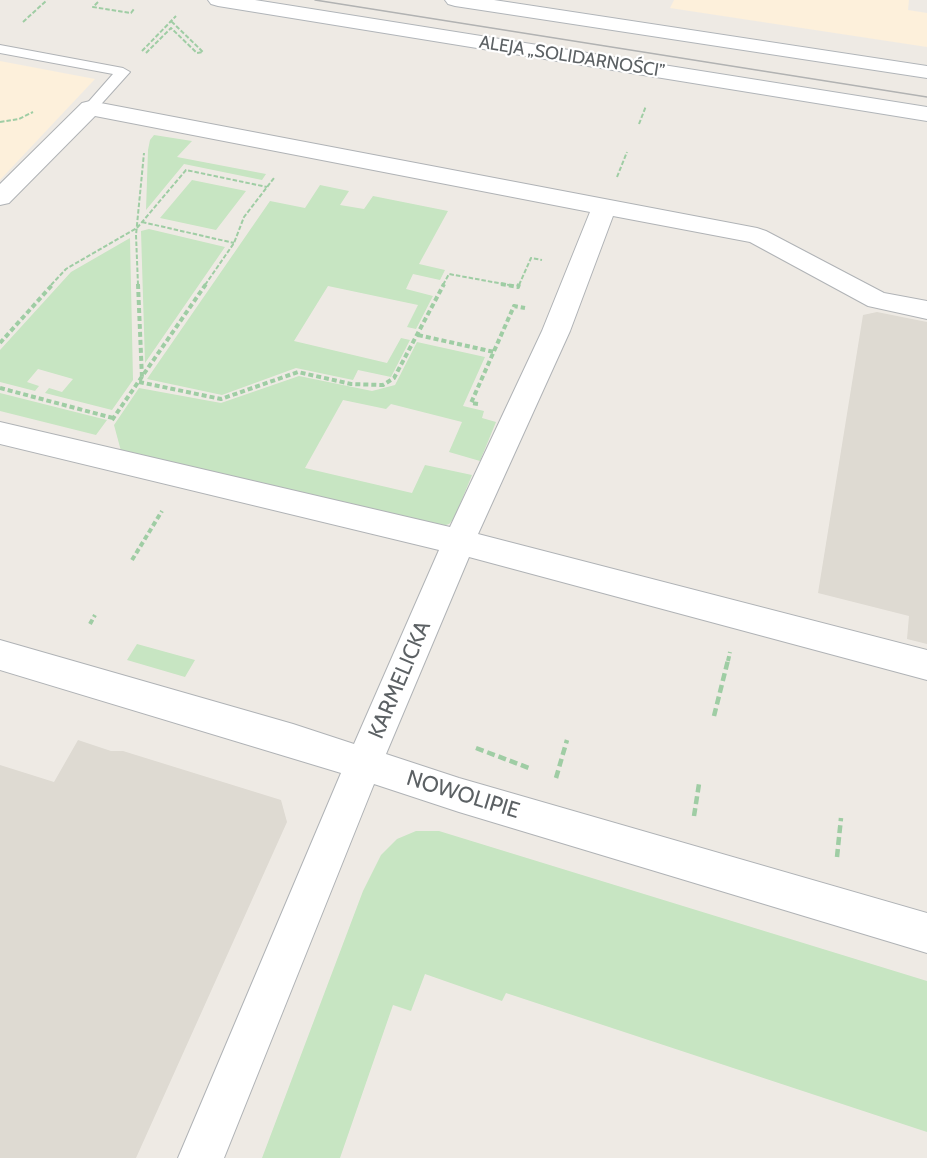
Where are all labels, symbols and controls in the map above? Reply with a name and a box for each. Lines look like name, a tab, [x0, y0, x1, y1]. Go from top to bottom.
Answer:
street label: ALEJA „SOLIDARNOŚCI”	[478, 32, 666, 82]
street label: KARMELICKA	[363, 617, 437, 743]
street label: NOWOLIPIE	[403, 765, 523, 825]

